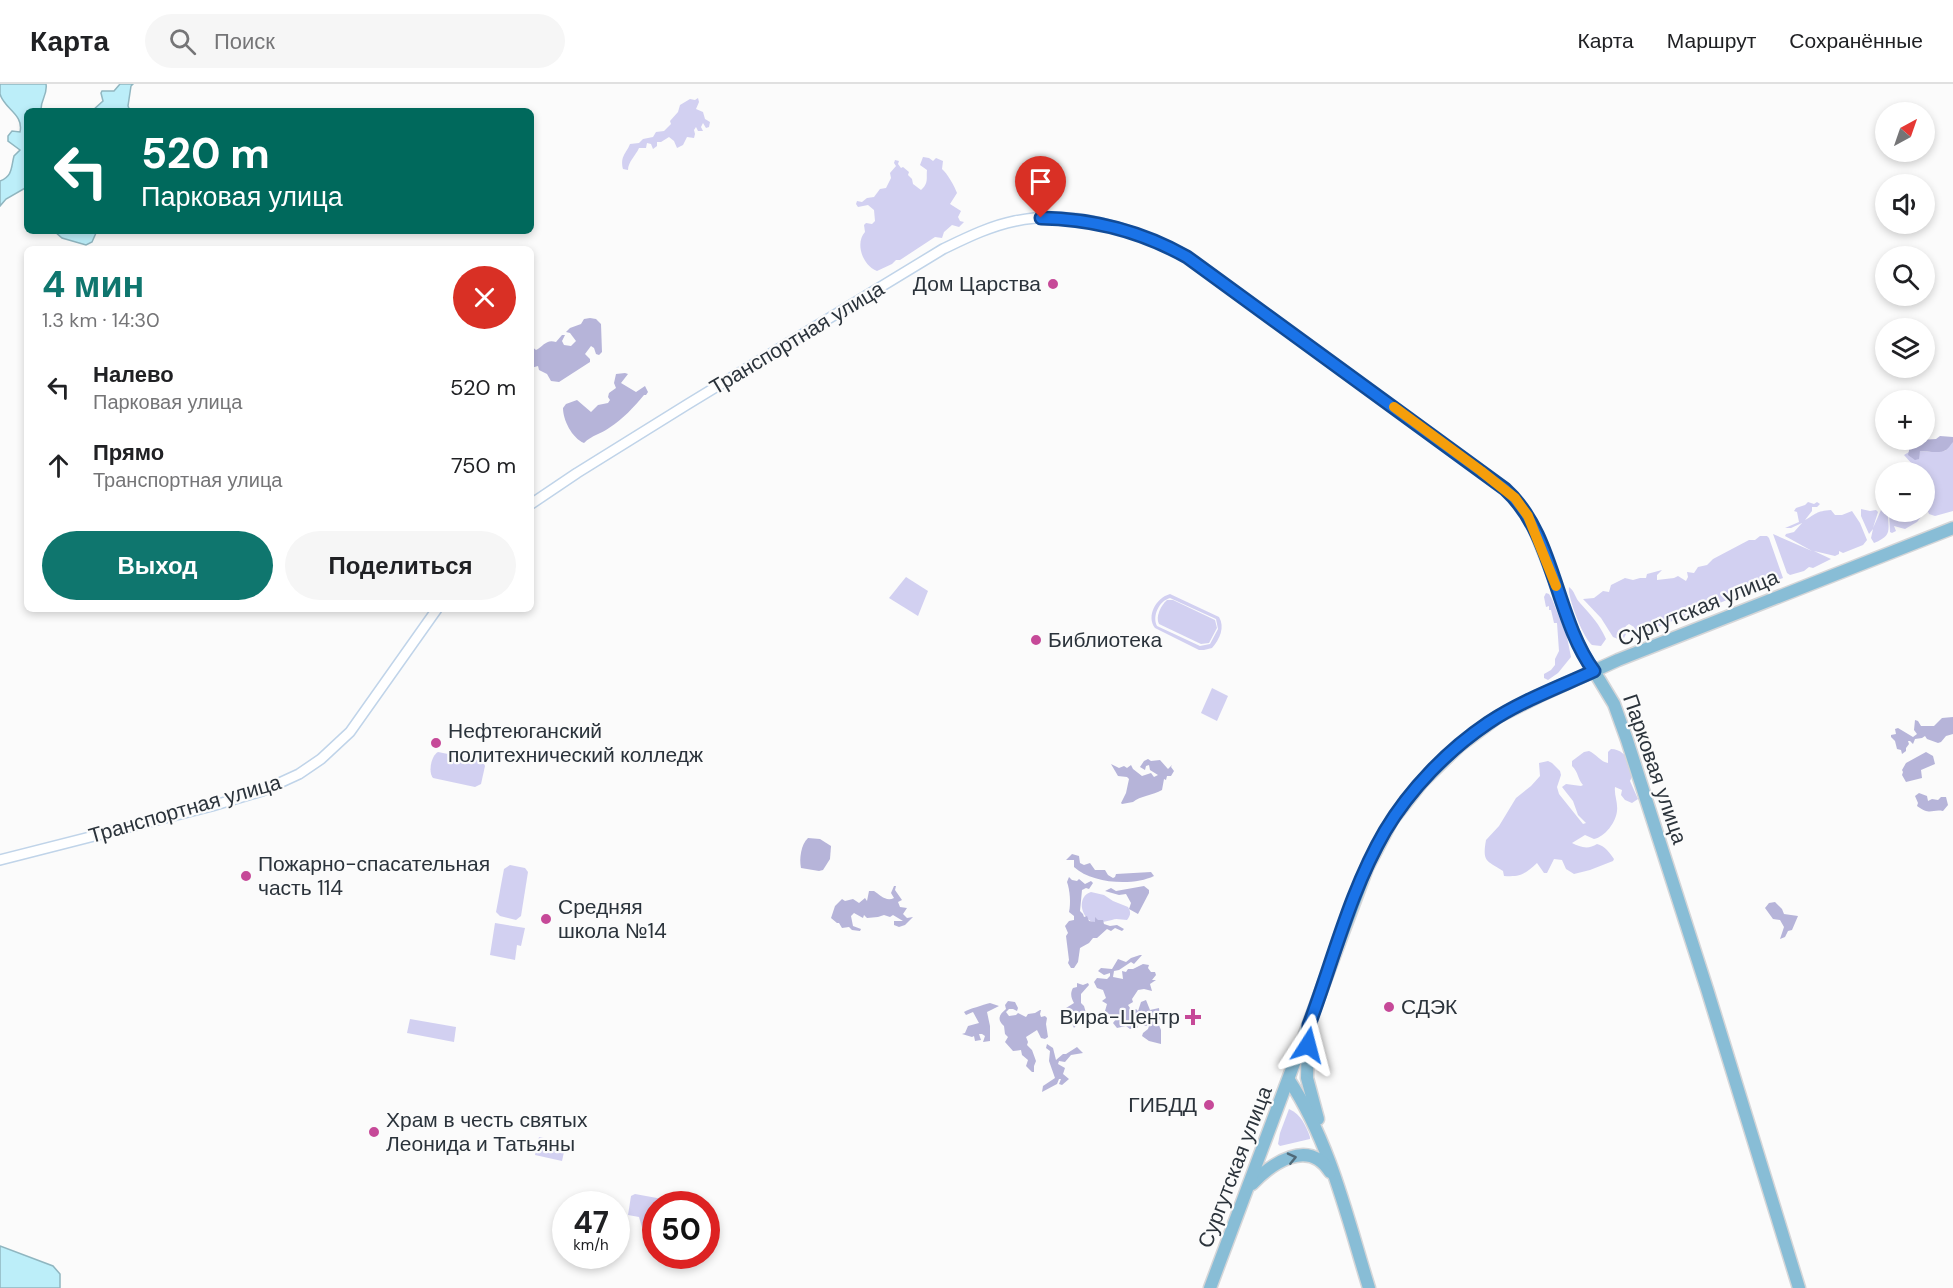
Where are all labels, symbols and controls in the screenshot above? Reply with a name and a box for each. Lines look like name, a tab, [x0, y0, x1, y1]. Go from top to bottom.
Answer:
search box	[145, 14, 565, 68]
text: Карта	[30, 23, 109, 60]
icon: search	[166, 25, 199, 58]
text: Поиск	[214, 27, 275, 56]
text: Карта	[1578, 27, 1634, 55]
text: Маршрут	[1667, 27, 1756, 55]
text: Сохранённые	[1789, 27, 1923, 55]
north arrow	[1875, 102, 1935, 162]
map controls	[1875, 102, 1935, 522]
text: 520 m	[141, 126, 270, 181]
icon: left	[42, 132, 120, 210]
pin	[1015, 156, 1066, 218]
icon: arrive	[1024, 165, 1057, 198]
button: sound	[1875, 174, 1935, 234]
text: Парковая улица	[141, 179, 343, 214]
button: search	[1875, 246, 1935, 306]
text: 4 мин	[42, 261, 144, 308]
button: close	[453, 266, 516, 329]
place label: Дом Царства	[913, 270, 1041, 298]
street label: Транспортная улица	[705, 275, 890, 401]
marker: Дом Царства	[1046, 277, 1060, 291]
text: 1.3 km · 14:30	[42, 307, 160, 333]
button: layers	[1875, 318, 1935, 378]
text: Налево	[93, 360, 174, 389]
icon: left	[42, 371, 75, 404]
text: 520 m	[450, 373, 516, 402]
text: Парковая улица	[93, 389, 242, 415]
button: +	[1875, 390, 1935, 450]
text: Прямо	[93, 438, 164, 467]
icon: ahead	[42, 449, 75, 482]
text: 750 m	[451, 451, 516, 480]
button: −	[1875, 462, 1935, 522]
text: Транспортная улица	[93, 467, 282, 493]
button: Выход	[42, 531, 273, 600]
button: Поделиться	[285, 531, 516, 600]
street label: Сургутская улица	[1613, 563, 1783, 653]
place label: Библиотека	[1048, 626, 1163, 654]
marker: Библиотека	[1029, 633, 1043, 647]
street label: Парковая улица	[1616, 690, 1694, 848]
place label: Нефтеюганский политехнический колледж	[448, 717, 703, 769]
marker: Нефтеюганский политехнический колледж	[429, 736, 443, 750]
street label: Транспортная улица	[86, 768, 285, 850]
place label: Пожарно-спасательная часть 114	[258, 850, 490, 902]
marker: Пожарно-спасательная часть 114	[239, 869, 253, 883]
place label: Средняя школа №14	[558, 893, 667, 945]
marker: Средняя школа №14	[539, 912, 553, 926]
place label: СДЭК	[1401, 993, 1458, 1021]
marker: СДЭК	[1382, 1000, 1396, 1014]
place label: Вира-Центр	[1059, 1003, 1180, 1031]
marker: Вира-Центр	[1184, 1008, 1202, 1026]
position arrow	[1276, 1013, 1340, 1077]
street label: Сургутская улица	[1191, 1082, 1279, 1252]
place label: ГИБДД	[1128, 1091, 1197, 1119]
marker: ГИБДД	[1202, 1098, 1216, 1112]
place label: Храм в честь святых Леонида и Татьяны	[386, 1106, 588, 1158]
marker: Храм в честь святых Леонида и Татьяны	[367, 1125, 381, 1139]
one-way arrow	[1287, 1153, 1297, 1166]
speed limit sign: 50	[642, 1191, 720, 1269]
text: 47	[573, 1203, 609, 1242]
text: km/h	[573, 1235, 609, 1255]

